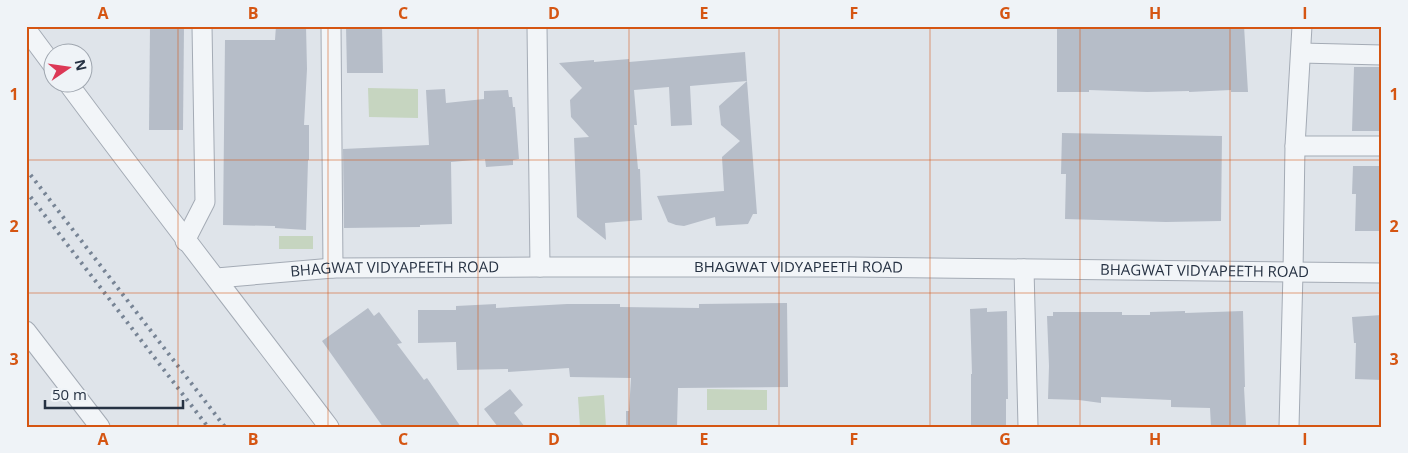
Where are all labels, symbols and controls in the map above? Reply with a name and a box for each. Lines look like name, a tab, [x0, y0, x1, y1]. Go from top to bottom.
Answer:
text: A	[97, 2, 109, 24]
text: B	[248, 2, 258, 24]
text: C	[398, 2, 408, 24]
text: D	[548, 2, 560, 24]
text: E	[700, 2, 709, 24]
text: F	[850, 2, 858, 24]
text: G	[999, 2, 1011, 24]
text: H	[1149, 2, 1161, 24]
text: I	[1302, 2, 1308, 24]
north arrow	[42, 42, 92, 92]
text: N	[71, 57, 92, 73]
text: 1	[9, 83, 19, 105]
text: 1	[1389, 83, 1399, 105]
text: 2	[9, 215, 19, 237]
text: 2	[1389, 215, 1399, 237]
street label: BHAGWAT VIDYAPEETH ROAD	[289, 256, 499, 281]
street label: BHAGWAT VIDYAPEETH ROAD	[694, 256, 903, 277]
street label: BHAGWAT VIDYAPEETH ROAD	[1100, 259, 1309, 281]
text: 3	[9, 348, 19, 370]
text: 3	[1389, 348, 1399, 370]
scale bar	[45, 378, 182, 410]
text: 50 m	[52, 384, 87, 404]
text: A	[97, 428, 109, 450]
text: B	[248, 428, 258, 450]
text: C	[398, 428, 408, 450]
text: D	[548, 428, 560, 450]
text: E	[700, 428, 709, 450]
text: F	[850, 428, 858, 450]
text: G	[999, 428, 1011, 450]
text: H	[1149, 428, 1161, 450]
text: I	[1302, 428, 1308, 450]

